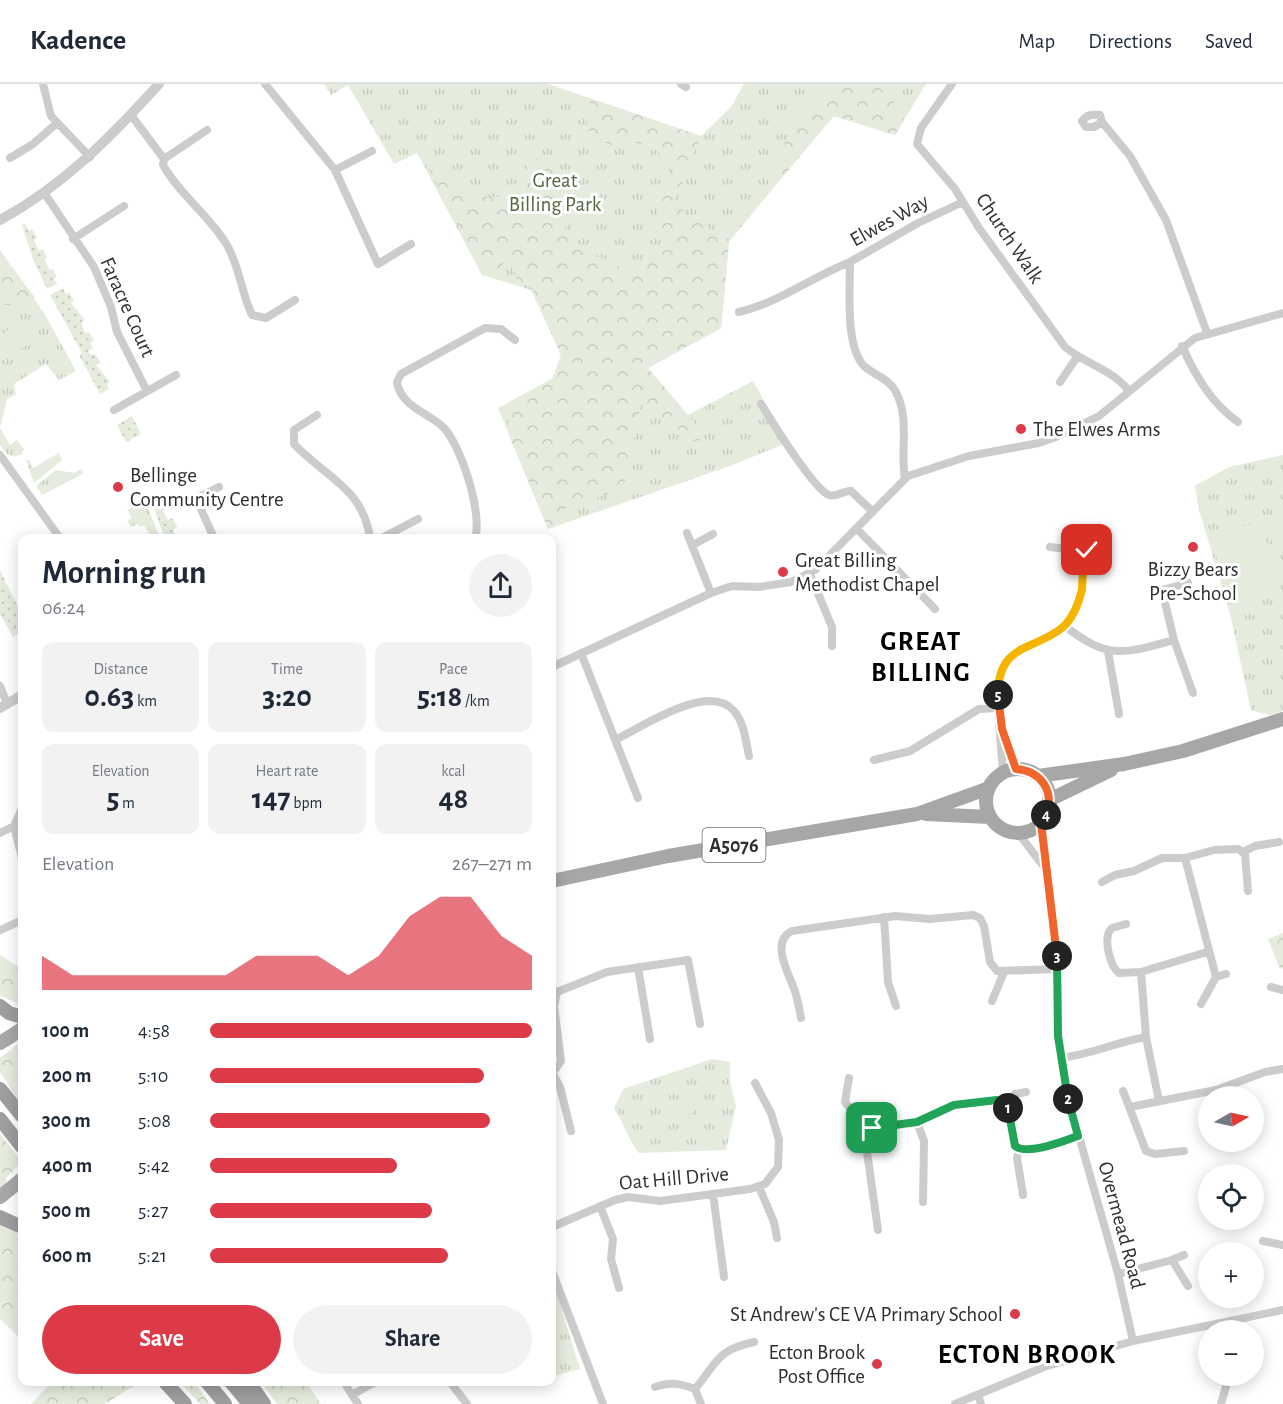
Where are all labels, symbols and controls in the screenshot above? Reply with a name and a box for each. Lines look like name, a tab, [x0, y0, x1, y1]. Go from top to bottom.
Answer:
text: Kadence	[30, 27, 126, 55]
text: Map	[1019, 31, 1055, 52]
text: Directions	[1088, 31, 1172, 52]
text: Saved	[1205, 31, 1253, 52]
park label: Great Billing Park	[509, 170, 602, 215]
street label: Church Walk	[972, 189, 1048, 287]
street label: Elwes Way	[847, 190, 932, 250]
street label: Faracre Court	[96, 254, 159, 361]
place label: The Elwes Arms	[1033, 419, 1160, 440]
marker: The Elwes Arms	[1014, 422, 1028, 436]
place label: Bellinge Community Centre	[130, 465, 284, 510]
marker: Bellinge Community Centre	[111, 480, 125, 494]
pin	[1061, 524, 1112, 575]
icon: check	[1070, 533, 1103, 566]
marker: Bizzy Bears Pre-School	[1186, 540, 1200, 554]
place label: Great Billing Methodist Chapel	[795, 550, 940, 595]
button: share	[469, 554, 532, 617]
text: Morning run	[42, 557, 206, 590]
place label: Bizzy Bears Pre-School	[1148, 559, 1238, 604]
marker: Great Billing Methodist Chapel	[776, 565, 790, 579]
text: 06:24	[42, 598, 85, 618]
district label: GREAT BILLING	[871, 628, 971, 686]
text: Distance	[94, 661, 148, 677]
text: Time	[271, 661, 303, 677]
text: Pace	[439, 661, 468, 677]
pin: 5	[983, 680, 1013, 710]
text: 0.63	[84, 682, 134, 712]
text: 3:20	[262, 682, 312, 712]
text: 5:18	[417, 682, 462, 712]
text: 5	[995, 687, 1001, 703]
text: km	[134, 693, 157, 709]
text: /km	[462, 693, 490, 709]
text: Elevation	[92, 763, 150, 779]
text: Heart rate	[256, 763, 318, 779]
text: kcal	[441, 763, 466, 779]
text: 5	[106, 784, 119, 814]
text: 147	[252, 784, 291, 814]
text: 48	[438, 784, 468, 814]
text: m	[119, 795, 135, 811]
text: bpm	[291, 795, 322, 811]
pin: 4	[1031, 800, 1061, 830]
text: 4	[1042, 807, 1050, 823]
road number: A5076	[702, 828, 766, 862]
text: Elevation	[42, 854, 114, 874]
text: 267–271 m	[452, 854, 532, 874]
pin: 3	[1042, 941, 1072, 971]
text: 3	[1054, 948, 1060, 964]
text: 100 m	[42, 1021, 89, 1041]
text: 4:58	[138, 1021, 170, 1041]
text: 200 m	[42, 1066, 91, 1086]
text: 5:10	[138, 1066, 168, 1086]
pin: 2	[1053, 1084, 1083, 1114]
north arrow	[1198, 1086, 1264, 1152]
map controls	[1198, 1086, 1264, 1386]
text: 2	[1064, 1091, 1072, 1107]
pin: 1	[993, 1093, 1023, 1123]
text: 1	[1005, 1100, 1011, 1116]
pin	[846, 1102, 897, 1153]
text: 300 m	[42, 1111, 91, 1131]
text: 5:08	[138, 1111, 171, 1131]
icon: arrive	[855, 1111, 888, 1144]
text: 400 m	[42, 1156, 92, 1176]
text: 5:42	[138, 1156, 170, 1176]
street label: Overmead Road	[1094, 1159, 1149, 1291]
street label: Oat Hill Drive	[618, 1163, 730, 1194]
button: locate	[1198, 1164, 1264, 1230]
text: 500 m	[42, 1201, 91, 1221]
text: 5:27	[138, 1201, 168, 1221]
button: +	[1198, 1242, 1264, 1308]
text: 600 m	[42, 1246, 92, 1266]
text: 5:21	[138, 1246, 167, 1266]
place label: St Andrew's CE VA Primary School	[730, 1304, 1003, 1325]
button: Save	[42, 1305, 281, 1374]
button: Share	[293, 1305, 532, 1374]
marker: St Andrew's CE VA Primary School	[1008, 1307, 1022, 1321]
button: −	[1198, 1320, 1264, 1386]
district label: ECTON BROOK	[938, 1341, 1116, 1368]
place label: Ecton Brook Post Office	[769, 1342, 865, 1387]
marker: Ecton Brook Post Office	[870, 1357, 884, 1371]

